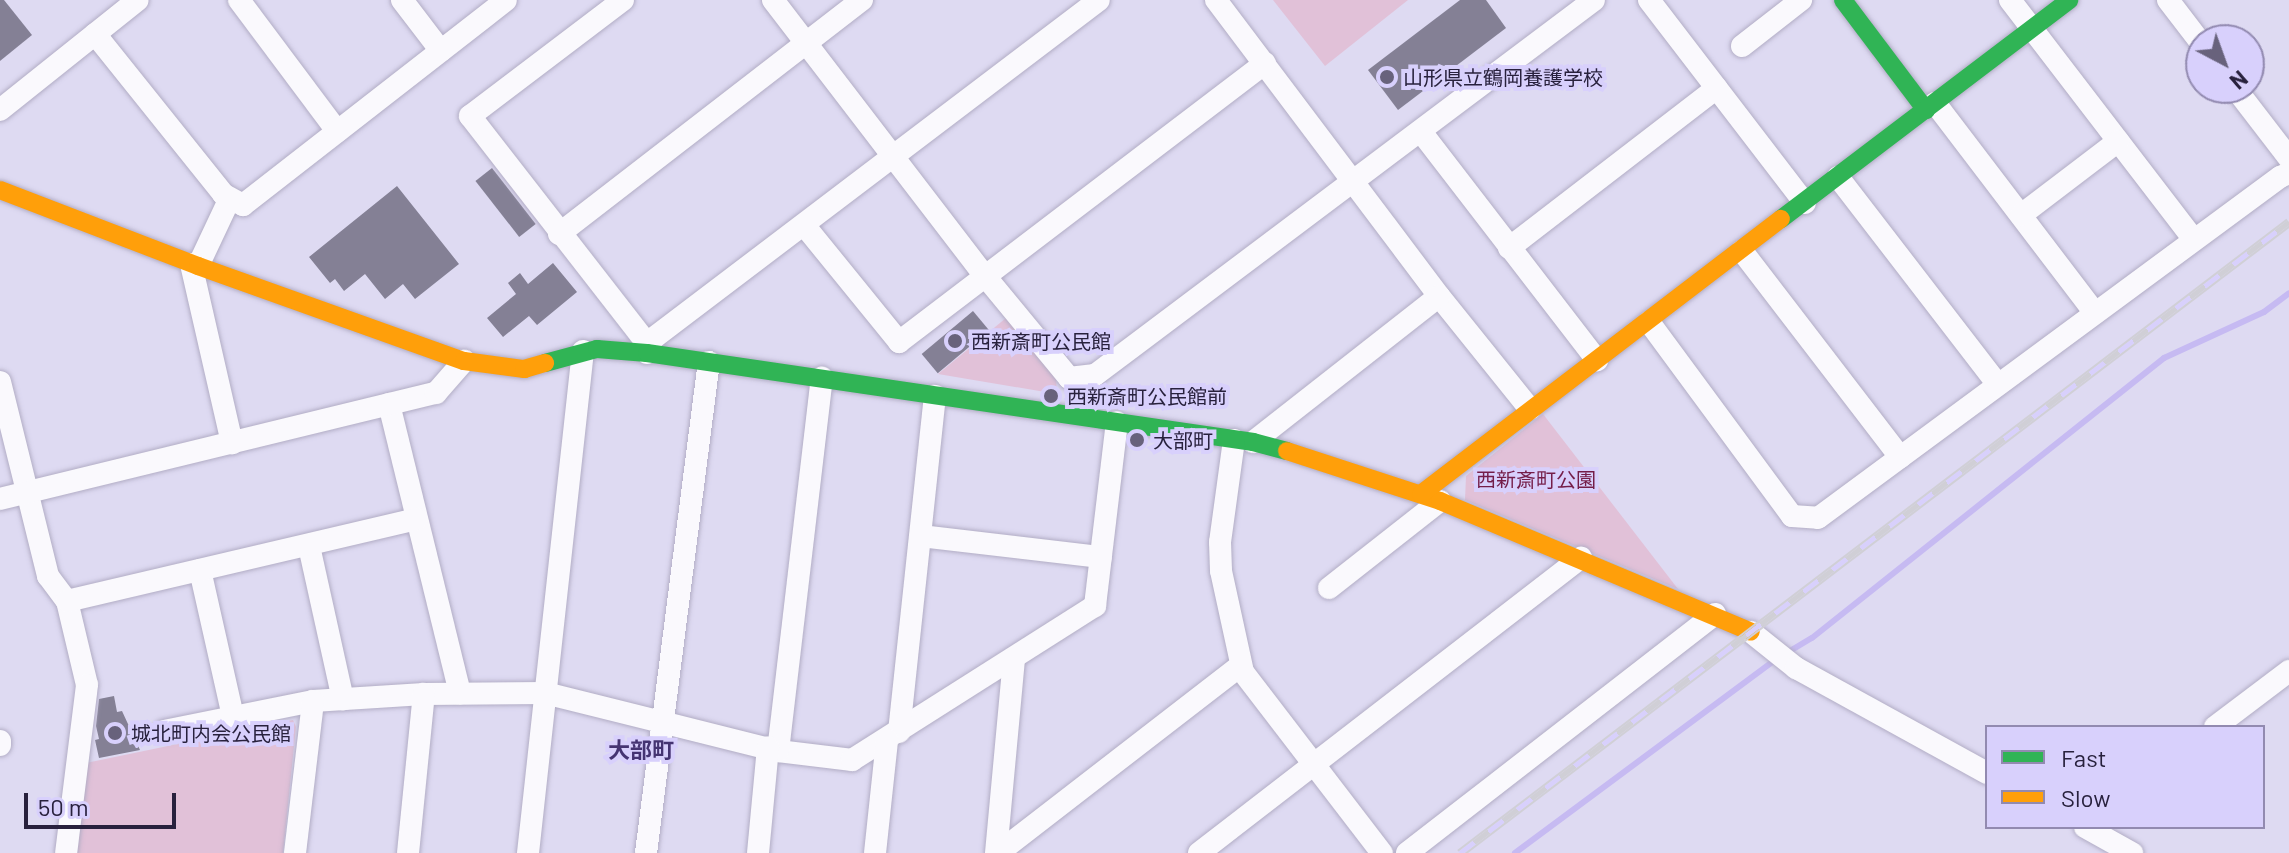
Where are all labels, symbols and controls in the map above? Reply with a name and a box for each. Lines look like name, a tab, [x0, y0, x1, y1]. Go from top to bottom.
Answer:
north arrow	[2185, 24, 2265, 104]
place label: 山形県立鶴岡養護学校	[1403, 65, 1603, 89]
text: N	[2225, 66, 2253, 95]
marker: 山形県立鶴岡養護学校	[1378, 68, 1396, 86]
place label: 西新斎町公民館	[971, 329, 1111, 353]
marker: 西新斎町公民館	[946, 332, 964, 350]
place label: 西新斎町公民館前	[1067, 384, 1227, 408]
marker: 西新斎町公民館前	[1042, 387, 1060, 405]
place label: 大部町	[1153, 428, 1213, 452]
marker: 大部町	[1128, 431, 1146, 449]
park label: 西新斎町公園	[1476, 467, 1596, 491]
place label: 城北町内会公民館	[131, 721, 291, 745]
marker: 城北町内会公民館	[106, 724, 124, 742]
legend	[1985, 725, 2265, 829]
district label: 大部町	[608, 737, 674, 763]
text: Fast	[2061, 743, 2106, 772]
scale bar	[28, 777, 180, 827]
text: Slow	[2061, 783, 2110, 812]
text: 50 m	[38, 792, 89, 821]

